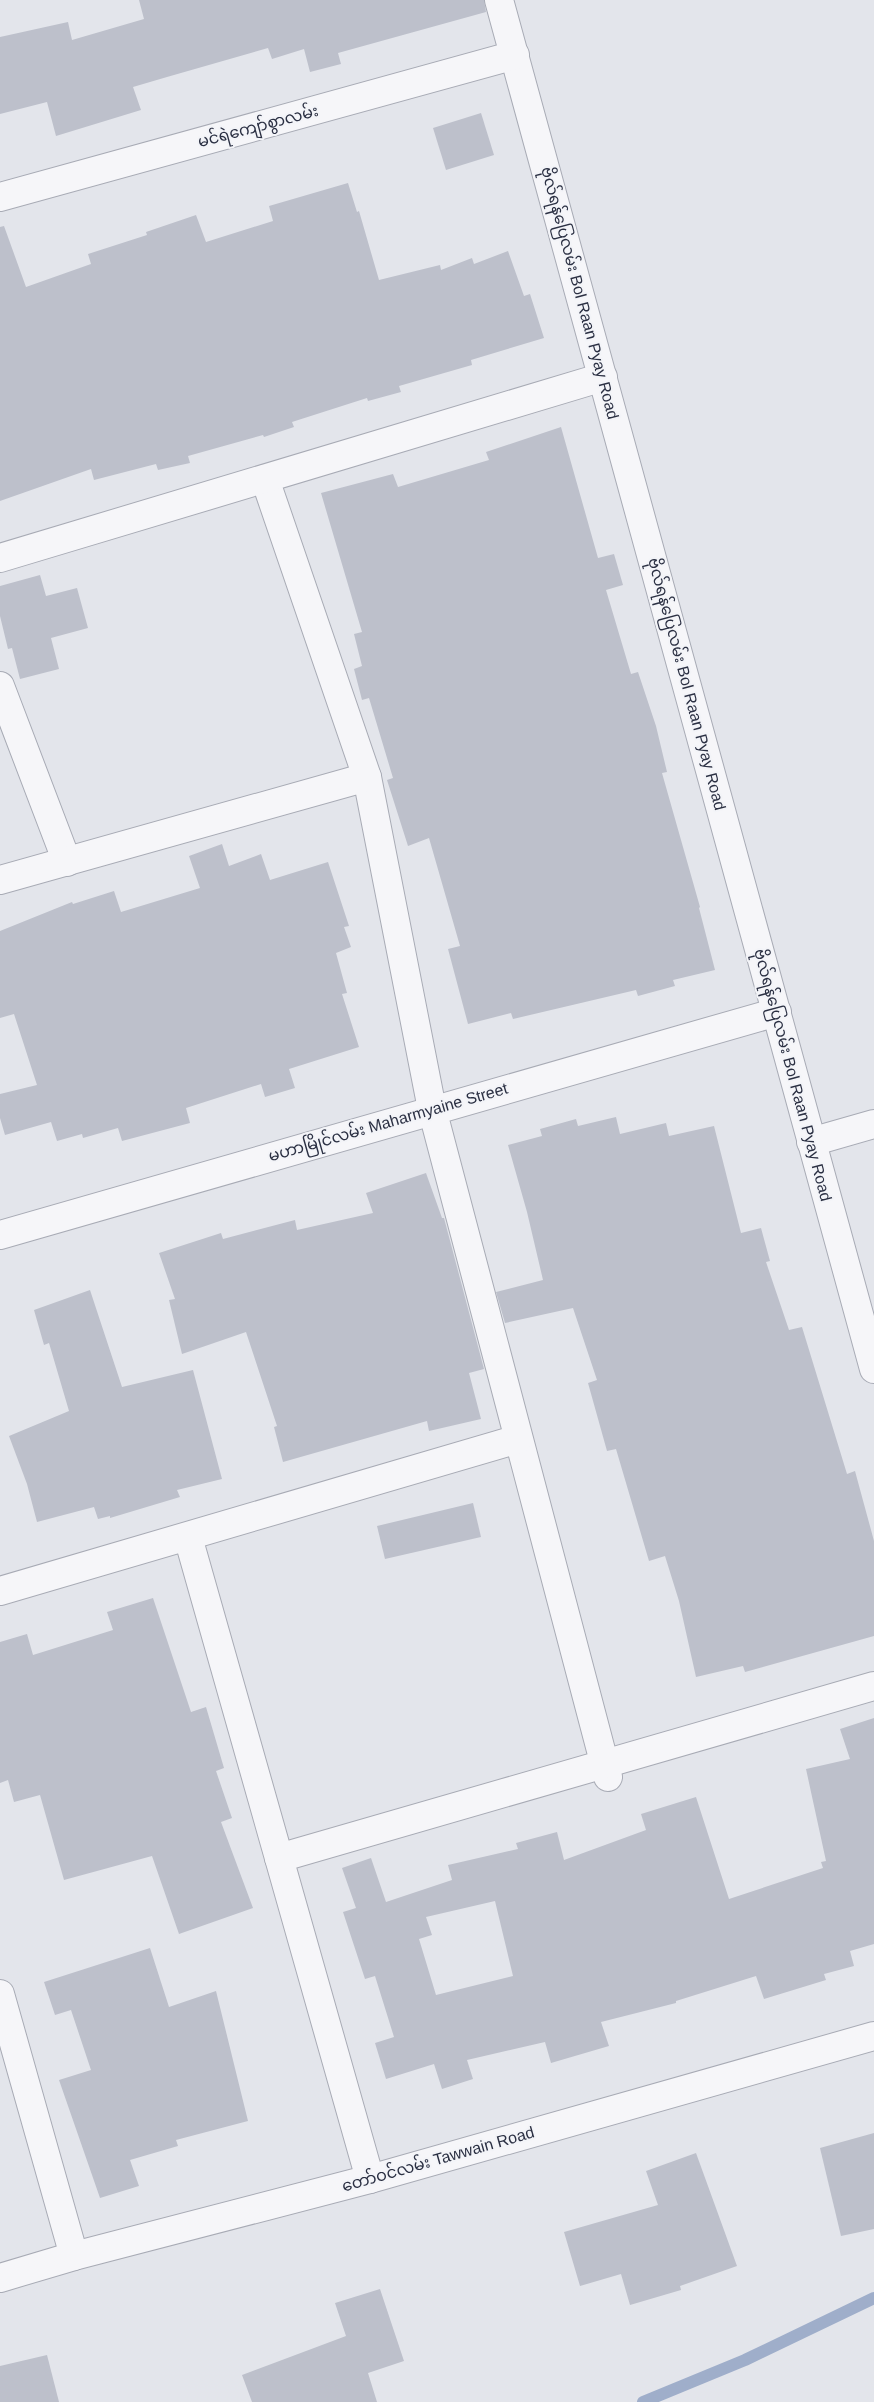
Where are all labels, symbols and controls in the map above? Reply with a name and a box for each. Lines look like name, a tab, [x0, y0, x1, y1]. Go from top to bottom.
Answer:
street label: မင်ရဲကျော်စွာလမ်း	[195, 99, 321, 155]
street label: ဗိုလ်ရန်ပြေလမ်း Bol Raan Pyay Road	[532, 164, 625, 423]
street label: ဗိုလ်ရန်ပြေလမ်း Bol Raan Pyay Road	[639, 555, 732, 814]
street label: ဗိုလ်ရန်ပြေလမ်း Bol Raan Pyay Road	[745, 946, 838, 1205]
street label: မဟာမြိုင်လမ်း Maharmyaine Street	[266, 1077, 511, 1169]
street label: တော်ဝင်လမ်း Tawwain Road	[339, 2120, 536, 2195]

